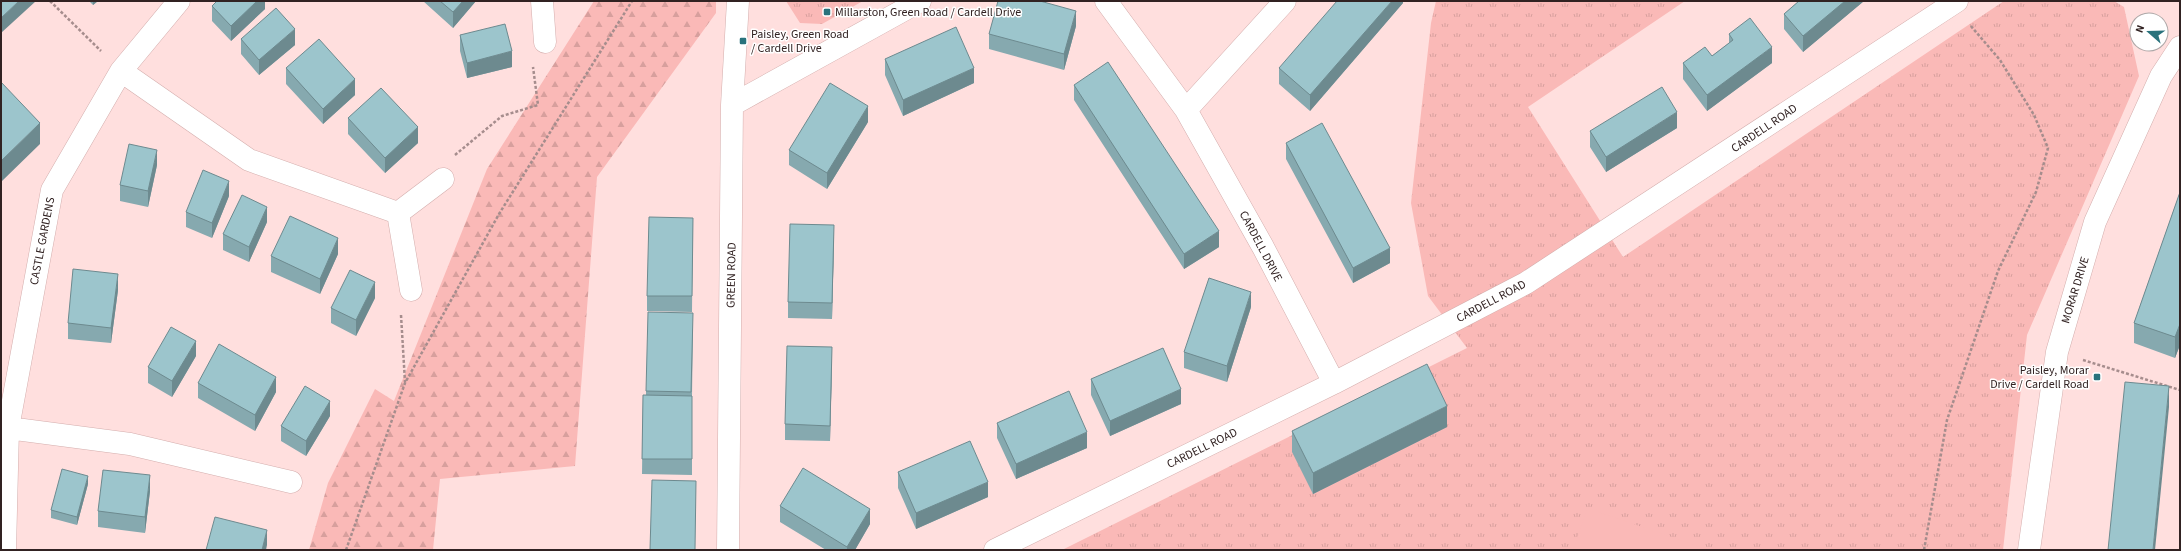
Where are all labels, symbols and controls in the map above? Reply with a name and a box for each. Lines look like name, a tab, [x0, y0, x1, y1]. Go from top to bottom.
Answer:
place label: Millarston, Green Road / Cardell Drive	[835, 4, 1021, 21]
marker: Millarston, Green Road / Cardell Drive	[822, 7, 832, 17]
north arrow	[2129, 12, 2169, 52]
text: N	[2132, 23, 2148, 35]
place label: Paisley, Green Road / Cardell Drive	[751, 26, 849, 57]
marker: Paisley, Green Road / Cardell Drive	[738, 36, 748, 46]
street label: CARDELL ROAD	[1728, 100, 1801, 157]
street label: CASTLE GARDENS	[26, 196, 59, 286]
street label: CARDELL DRIVE	[1235, 208, 1286, 285]
street label: GREEN ROAD	[722, 242, 741, 308]
street label: MORAR DRIVE	[2057, 255, 2094, 326]
street label: CARDELL ROAD	[1453, 276, 1529, 327]
place label: Paisley, Morar Drive / Cardell Road	[1990, 362, 2090, 393]
marker: Paisley, Morar Drive / Cardell Road	[2092, 372, 2102, 382]
street label: CARDELL ROAD	[1164, 424, 1240, 473]

